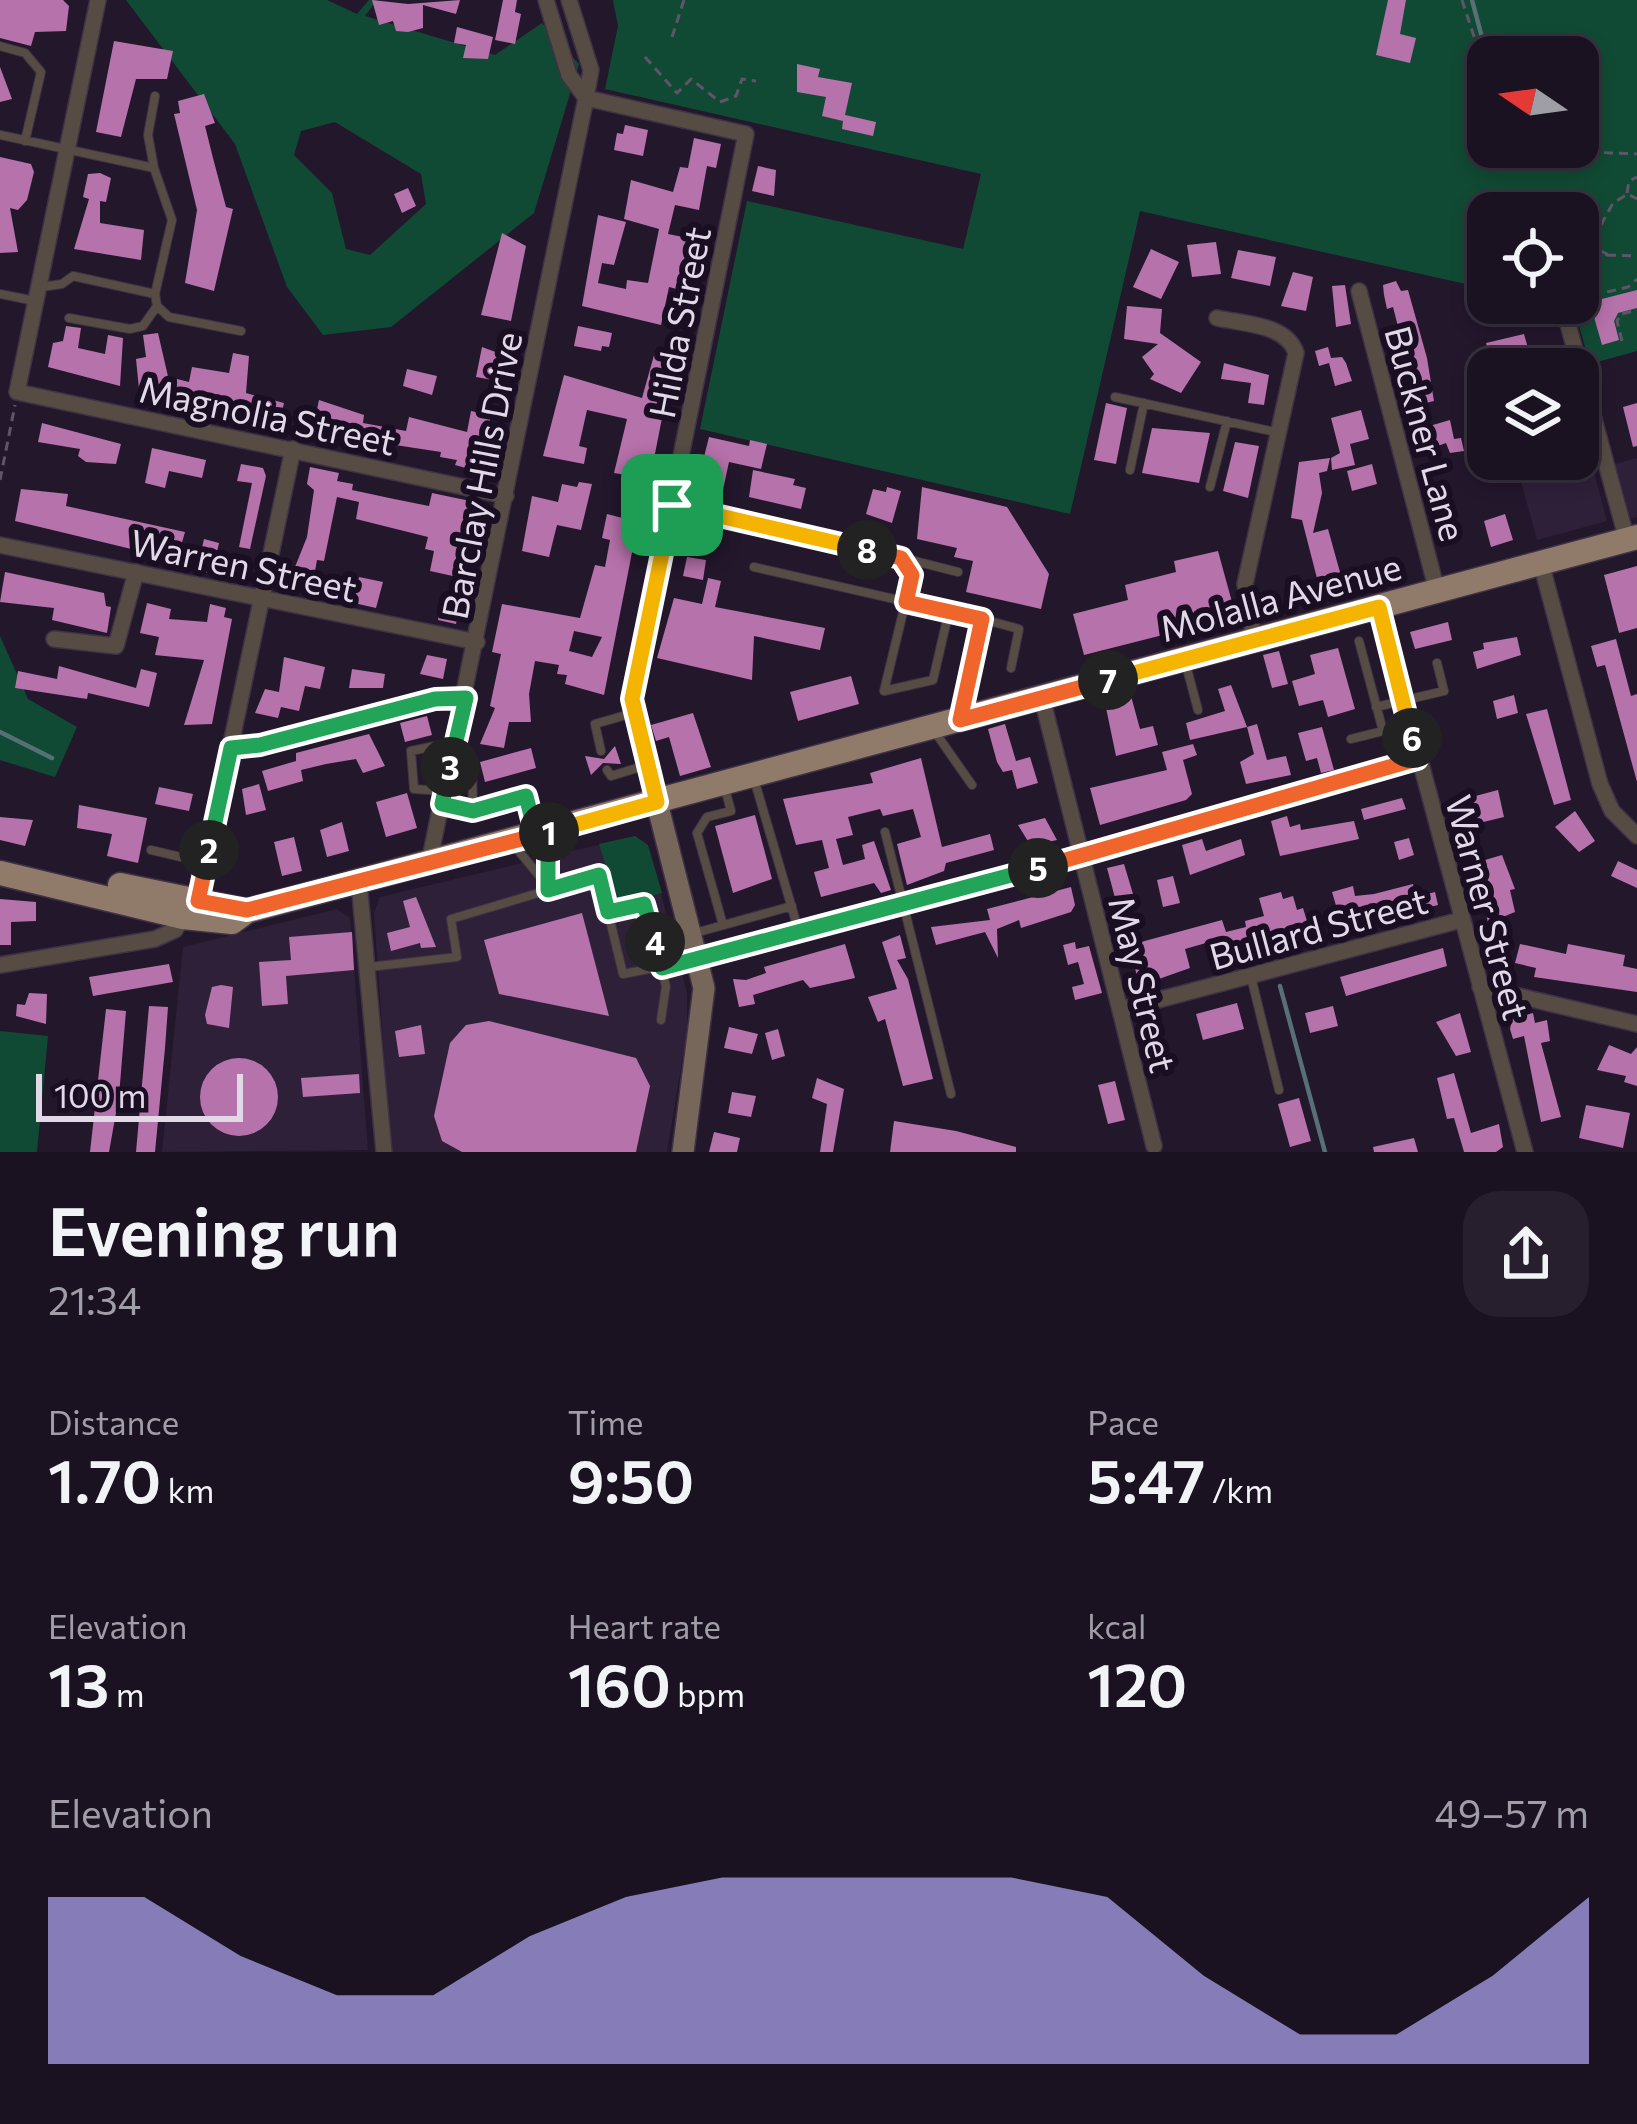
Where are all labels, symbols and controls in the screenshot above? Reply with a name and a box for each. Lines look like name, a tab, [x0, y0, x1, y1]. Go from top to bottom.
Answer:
north arrow	[1467, 36, 1599, 168]
map controls	[1467, 36, 1599, 480]
button: locate	[1467, 192, 1599, 324]
street label: Hilda Street	[638, 223, 718, 421]
street label: Buckner Lane	[1377, 321, 1477, 545]
street label: Barclay Hills Drive	[431, 328, 529, 622]
button: layers	[1467, 348, 1599, 480]
street label: Magnolia Street	[136, 365, 400, 463]
pin	[621, 454, 723, 556]
icon: arrive	[639, 472, 705, 538]
street label: Warren Street	[127, 519, 361, 609]
pin: 8	[837, 520, 897, 580]
text: 8	[857, 529, 877, 570]
street label: Molalla Avenue	[1155, 543, 1405, 649]
pin: 7	[1078, 650, 1138, 710]
text: 7	[1099, 659, 1117, 700]
pin: 6	[1382, 708, 1442, 768]
text: 6	[1402, 717, 1422, 758]
pin: 3	[420, 737, 480, 797]
text: 3	[440, 746, 460, 787]
street label: Warner Street	[1438, 790, 1540, 1024]
pin: 1	[519, 802, 579, 862]
text: 1	[542, 811, 556, 852]
pin: 2	[179, 820, 239, 880]
text: 2	[200, 829, 218, 870]
pin: 5	[1008, 838, 1068, 898]
text: 5	[1028, 847, 1048, 888]
street label: Bullard Street	[1204, 877, 1432, 977]
street label: May Street	[1101, 891, 1187, 1077]
pin: 4	[625, 912, 685, 972]
text: 4	[645, 921, 665, 962]
scale bar	[36, 1068, 243, 1121]
text: 100 m	[54, 1074, 146, 1115]
text: Evening run	[48, 1189, 400, 1270]
button: share	[1463, 1191, 1589, 1317]
text: 21:34	[48, 1275, 141, 1323]
text: Distance	[48, 1401, 179, 1442]
text: Time	[568, 1401, 644, 1442]
text: Pace	[1087, 1401, 1159, 1442]
text: 1.70	[48, 1442, 161, 1515]
text: 9:50	[568, 1442, 694, 1515]
text: 5:47	[1087, 1442, 1205, 1515]
text: km	[161, 1469, 214, 1510]
text: /km	[1205, 1469, 1273, 1510]
text: Elevation	[48, 1605, 187, 1646]
text: Heart rate	[568, 1605, 721, 1646]
text: kcal	[1087, 1605, 1146, 1646]
text: 13	[48, 1646, 109, 1719]
text: 160	[568, 1646, 671, 1719]
text: 120	[1087, 1646, 1187, 1719]
text: m	[109, 1673, 145, 1714]
text: bpm	[671, 1673, 745, 1714]
text: Elevation	[48, 1788, 213, 1836]
text: 49–57 m	[1434, 1788, 1589, 1836]

